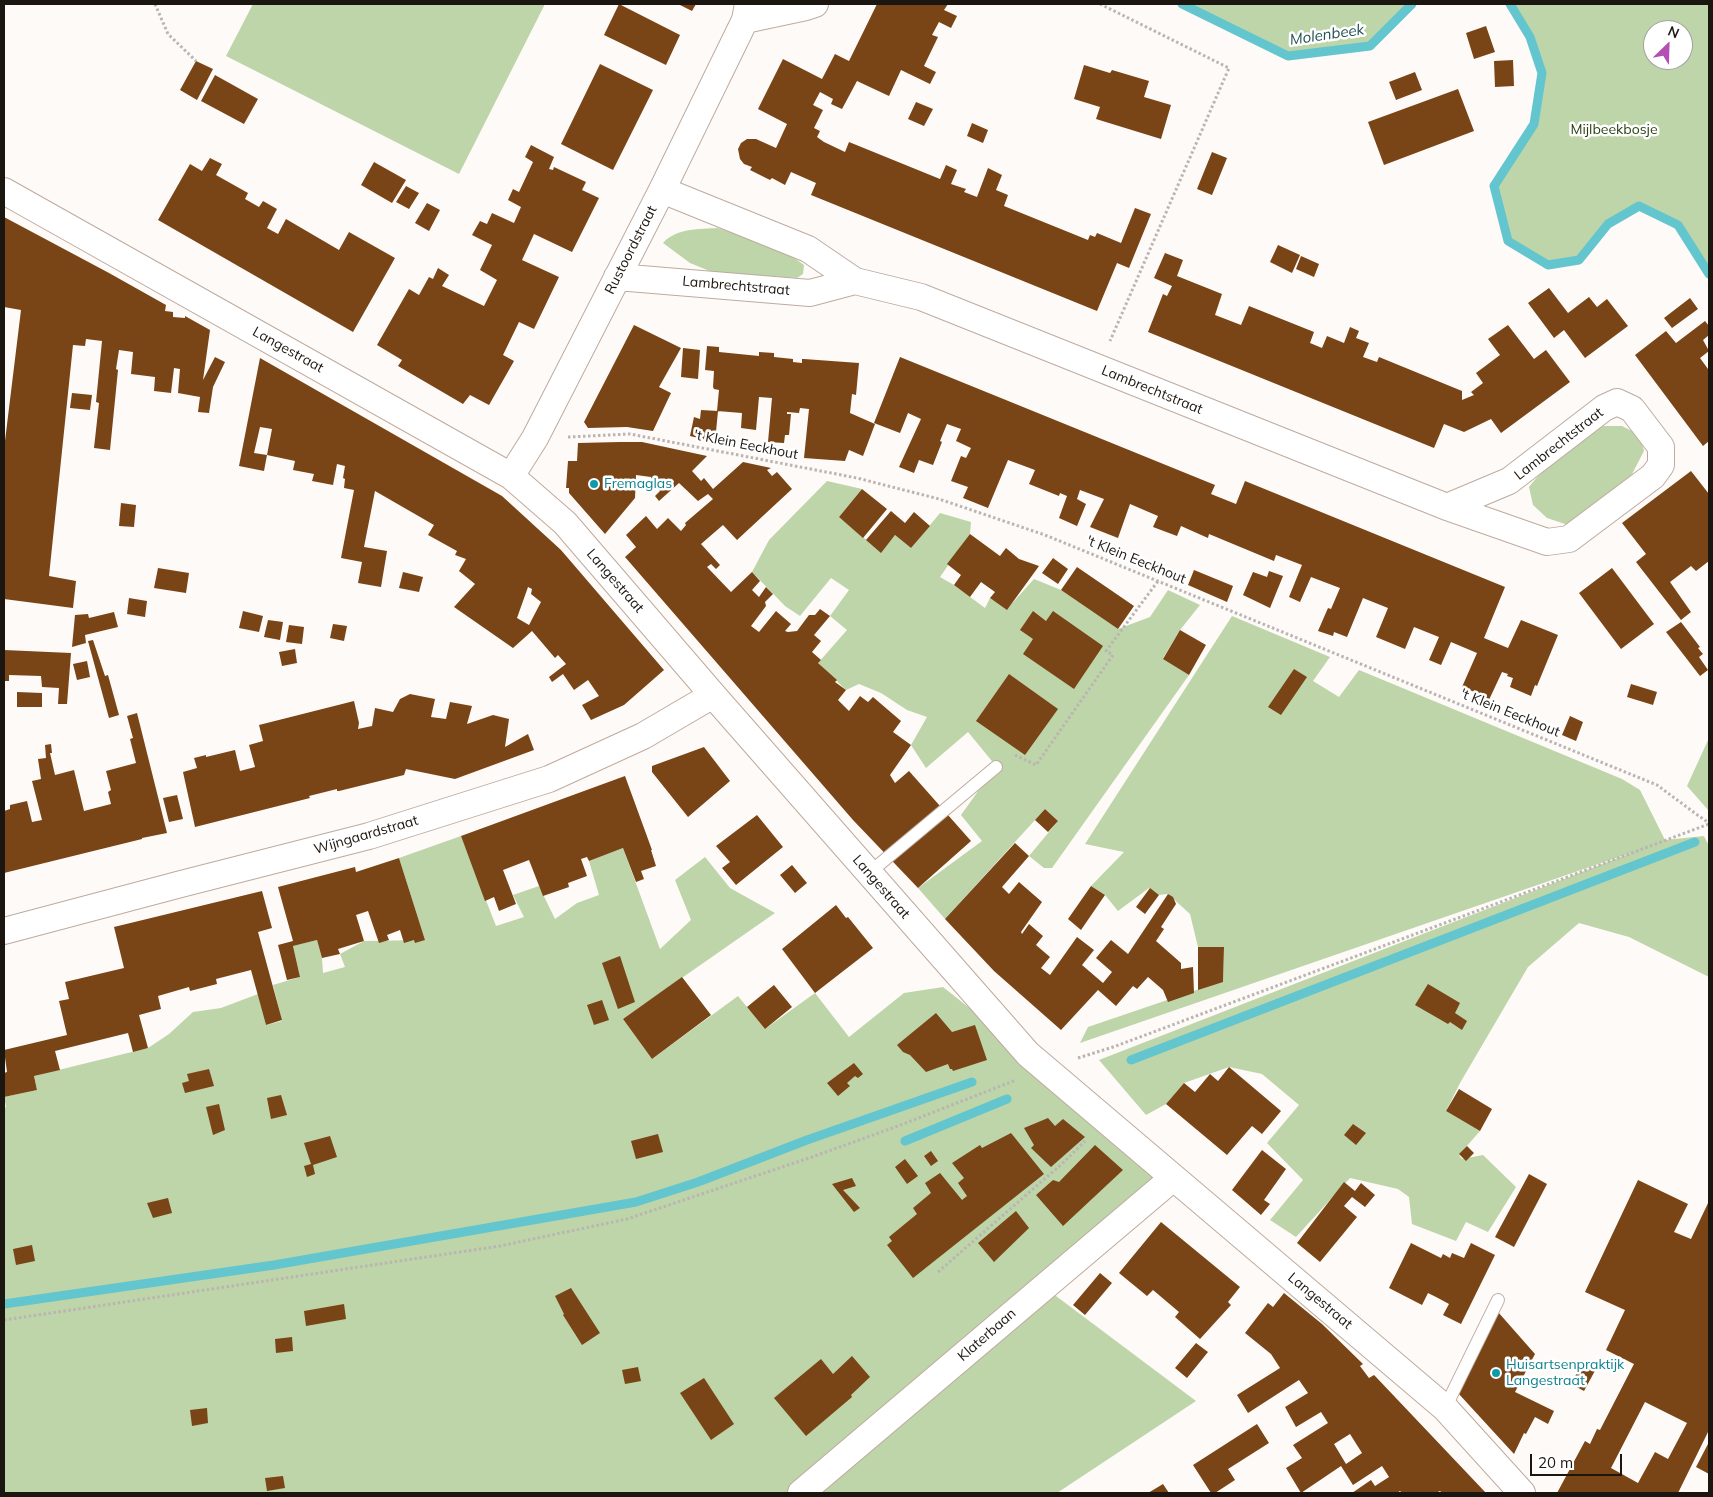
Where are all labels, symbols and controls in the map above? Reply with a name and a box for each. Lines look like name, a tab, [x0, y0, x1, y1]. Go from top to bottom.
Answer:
north arrow	[1643, 20, 1693, 70]
water label: Molenbeek	[1289, 21, 1365, 49]
text: N	[1665, 22, 1682, 43]
park label: Mijlbeekbosje	[1570, 122, 1658, 138]
street label: Rustoordstraat	[601, 203, 661, 297]
street label: Lambrechtstraat	[682, 273, 790, 299]
street label: Langestraat	[249, 324, 327, 376]
street label: Lambrechtstraat	[1099, 362, 1205, 418]
street label: Lambrechtstraat	[1511, 404, 1607, 484]
street label: 't Klein Eeckhout	[692, 427, 800, 463]
place label: Fremaglas	[604, 476, 672, 492]
marker: Fremaglas	[588, 478, 600, 490]
street label: 't Klein Eeckhout	[1084, 532, 1188, 588]
street label: Langestraat	[583, 546, 647, 616]
street label: 't Klein Eeckhout	[1458, 685, 1562, 741]
street label: Wijngaardstraat	[312, 812, 420, 858]
street label: Langestraat	[849, 852, 913, 922]
street label: Langestraat	[1284, 1269, 1356, 1333]
street label: Klaterbaan	[954, 1305, 1020, 1365]
place label: Huisartsenpraktijk Langestraat	[1506, 1357, 1624, 1390]
marker: Huisartsenpraktijk Langestraat	[1490, 1367, 1502, 1379]
scale bar	[1533, 1444, 1626, 1476]
text: 20 m	[1538, 1453, 1573, 1472]

